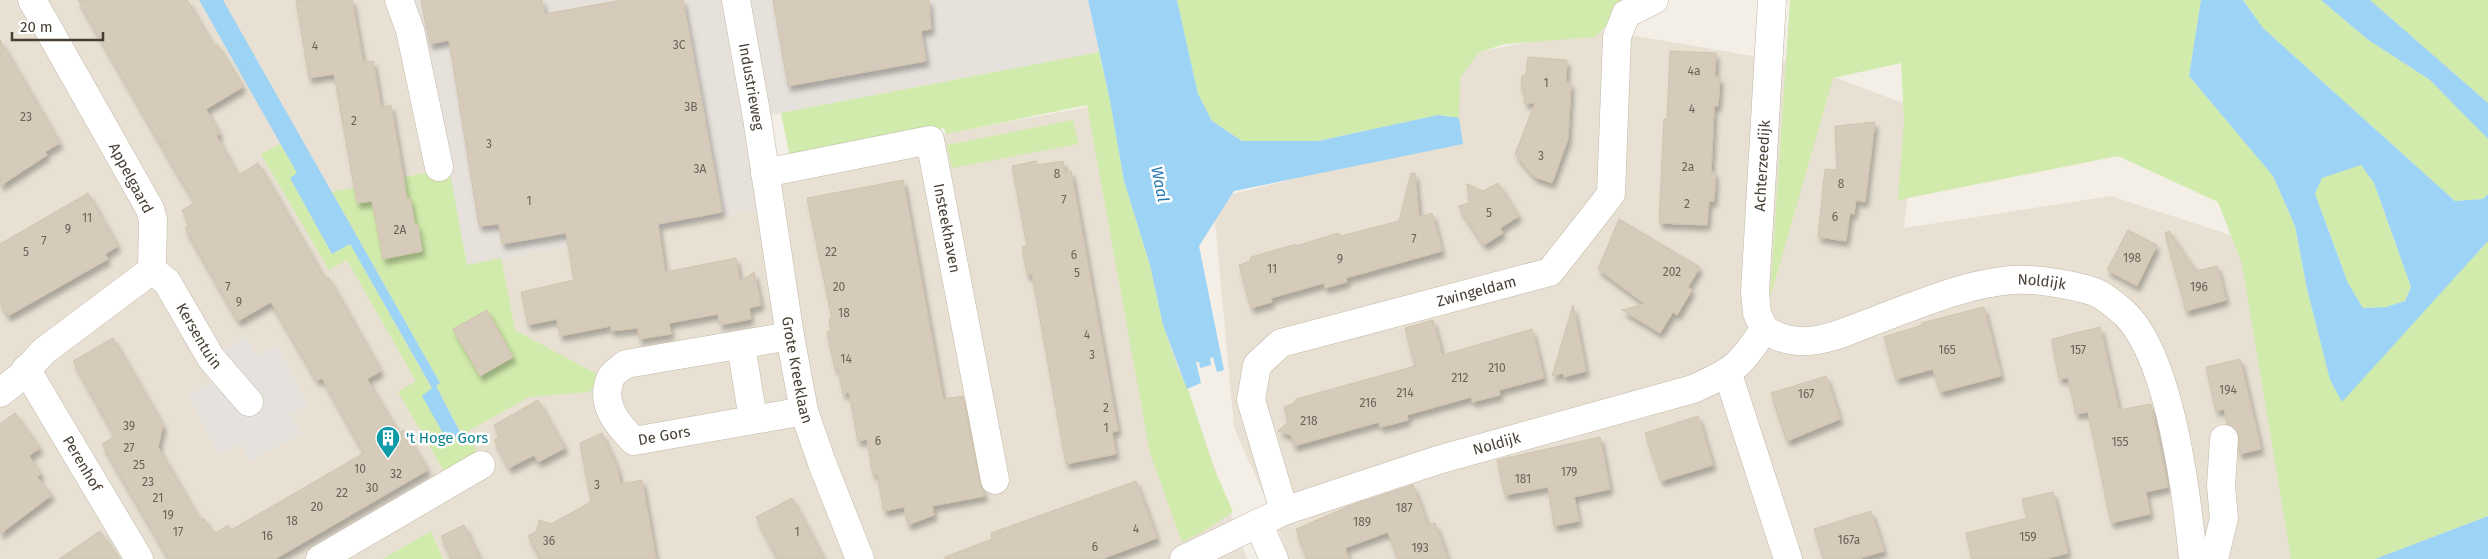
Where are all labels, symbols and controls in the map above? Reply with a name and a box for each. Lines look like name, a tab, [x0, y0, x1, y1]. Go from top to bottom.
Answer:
scale bar	[12, 10, 104, 42]
text: 20 m	[20, 18, 53, 36]
house number: 3C	[673, 38, 686, 52]
house number: 4	[312, 39, 319, 53]
street label: Industrieweg	[735, 42, 768, 132]
house number: 4a	[1688, 64, 1700, 78]
house number: 1	[1543, 76, 1549, 90]
house number: 3B	[684, 100, 698, 114]
house number: 4	[1689, 102, 1696, 116]
house number: 23	[20, 110, 32, 124]
house number: 2	[351, 114, 357, 128]
street label: Achterzeedijk	[1751, 119, 1774, 212]
house number: 3	[486, 137, 492, 151]
street label: Appelgaard	[105, 140, 157, 216]
house number: 3	[1538, 149, 1544, 163]
house number: 2a	[1682, 160, 1694, 174]
house number: 3A	[694, 162, 707, 176]
water label: Waal	[1147, 165, 1173, 203]
house number: 8	[1054, 167, 1061, 181]
house number: 8	[1838, 177, 1845, 191]
street label: Insteekhaven	[930, 182, 964, 274]
house number: 7	[1061, 193, 1067, 207]
house number: 1	[526, 194, 532, 208]
house number: 2	[1684, 197, 1690, 211]
house number: 5	[1486, 206, 1492, 220]
house number: 6	[1832, 210, 1838, 224]
house number: 11	[82, 211, 92, 225]
house number: 9	[65, 222, 71, 236]
house number: 2A	[394, 223, 407, 237]
house number: 7	[1411, 232, 1417, 246]
house number: 7	[41, 234, 47, 248]
house number: 5	[23, 245, 29, 259]
house number: 22	[825, 245, 837, 259]
house number: 6	[1071, 248, 1077, 262]
house number: 198	[2123, 251, 2141, 265]
house number: 9	[1337, 252, 1343, 266]
house number: 11	[1267, 262, 1277, 276]
house number: 202	[1663, 265, 1681, 279]
house number: 5	[1074, 266, 1080, 280]
street label: Noldijk	[2017, 271, 2068, 294]
street label: Zwingeldam	[1435, 272, 1518, 311]
house number: 7	[225, 280, 231, 294]
house number: 20	[833, 280, 846, 294]
house number: 196	[2190, 280, 2208, 294]
house number: 9	[236, 295, 242, 309]
street label: Kersentuin	[172, 300, 226, 373]
house number: 18	[838, 306, 850, 320]
street label: Grote Kreeklaan	[778, 315, 817, 426]
house number: 4	[1084, 328, 1091, 342]
house number: 165	[1938, 343, 1956, 357]
house number: 157	[2070, 343, 2086, 357]
house number: 3	[1089, 348, 1095, 362]
house number: 14	[840, 352, 852, 366]
house number: 210	[1488, 361, 1506, 375]
house number: 212	[1452, 371, 1468, 385]
house number: 194	[2219, 383, 2237, 397]
house number: 214	[1396, 386, 1414, 400]
house number: 167	[1798, 387, 1814, 401]
house number: 216	[1359, 396, 1377, 410]
house number: 2	[1103, 401, 1109, 415]
house number: 218	[1300, 414, 1318, 428]
house number: 39	[123, 419, 135, 433]
house number: 1	[1103, 421, 1109, 435]
street label: De Gors	[637, 422, 692, 449]
building icon: 't Hoge Gors	[375, 425, 401, 459]
street label: Noldijk	[1471, 428, 1523, 459]
place label: 't Hoge Gors	[406, 429, 488, 447]
street label: Perenhof	[59, 433, 106, 495]
house number: 6	[875, 434, 881, 448]
house number: 155	[2111, 435, 2129, 449]
house number: 27	[123, 441, 135, 455]
house number: 25	[133, 458, 145, 472]
house number: 10	[354, 462, 366, 476]
house number: 179	[1561, 465, 1577, 479]
house number: 32	[390, 467, 402, 481]
house number: 181	[1515, 472, 1531, 486]
house number: 23	[142, 475, 154, 489]
house number: 3	[594, 478, 600, 492]
house number: 30	[366, 481, 379, 495]
house number: 22	[336, 486, 348, 500]
house number: 21	[153, 491, 163, 505]
house number: 20	[311, 500, 324, 514]
house number: 187	[1396, 501, 1412, 515]
house number: 19	[162, 508, 174, 522]
house number: 18	[286, 514, 298, 528]
house number: 189	[1353, 515, 1371, 529]
house number: 4	[1133, 522, 1140, 536]
house number: 17	[173, 525, 183, 539]
house number: 1	[794, 525, 800, 539]
house number: 16	[261, 529, 273, 543]
house number: 159	[2019, 530, 2037, 544]
house number: 167a	[1838, 533, 1860, 547]
house number: 36	[543, 534, 555, 548]
house number: 6	[1092, 540, 1098, 554]
house number: 193	[1411, 541, 1429, 555]

